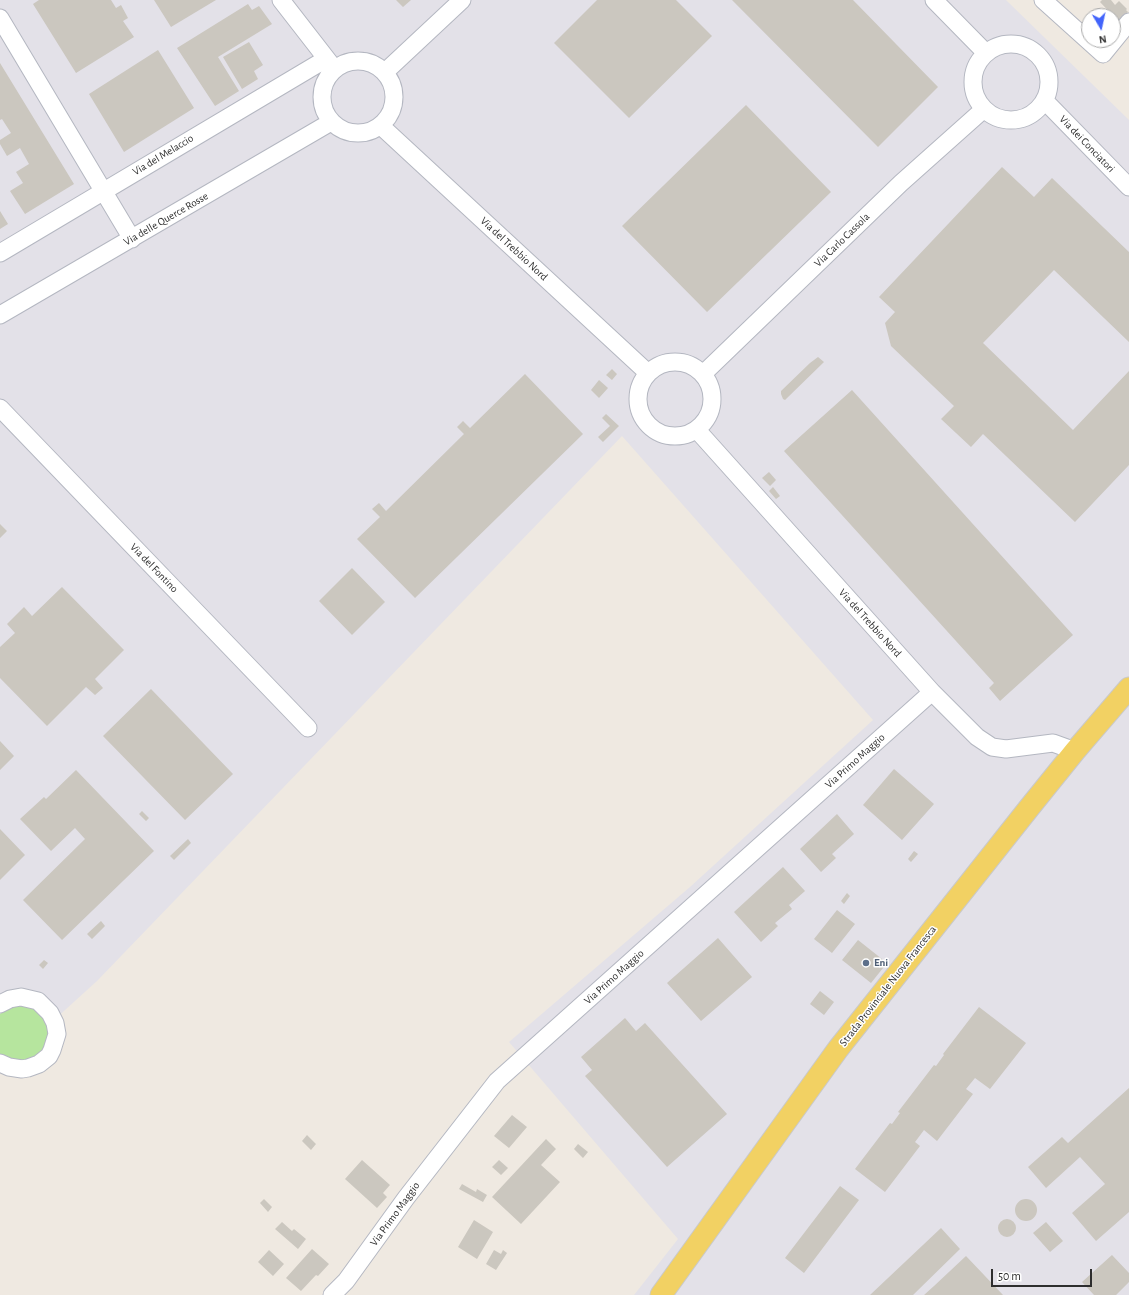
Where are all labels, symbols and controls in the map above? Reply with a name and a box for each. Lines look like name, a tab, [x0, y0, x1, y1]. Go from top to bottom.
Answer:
north arrow	[1081, 8, 1121, 48]
text: N	[1098, 33, 1107, 45]
street label: Via dei Conciatori	[1056, 113, 1118, 175]
street label: Via del Melaccio	[130, 132, 196, 178]
street label: Via delle Querce Rosse	[121, 189, 211, 249]
street label: Via Carlo Cassola	[811, 210, 873, 270]
street label: Via del Trebbio Nord	[478, 214, 550, 284]
street label: Via del Fontino	[127, 541, 181, 595]
street label: Via del Trebbio Nord	[836, 586, 904, 660]
street label: Via Primo Maggio	[822, 731, 888, 791]
street label: Strada Provinciale Nuova Francesca	[837, 923, 939, 1049]
street label: Via Primo Maggio	[581, 947, 647, 1007]
place label: Eni	[874, 956, 888, 970]
marker: Eni	[861, 958, 871, 968]
street label: Via Primo Maggio	[367, 1179, 423, 1249]
scale bar	[993, 1261, 1094, 1287]
text: 50 m	[998, 1270, 1021, 1282]

